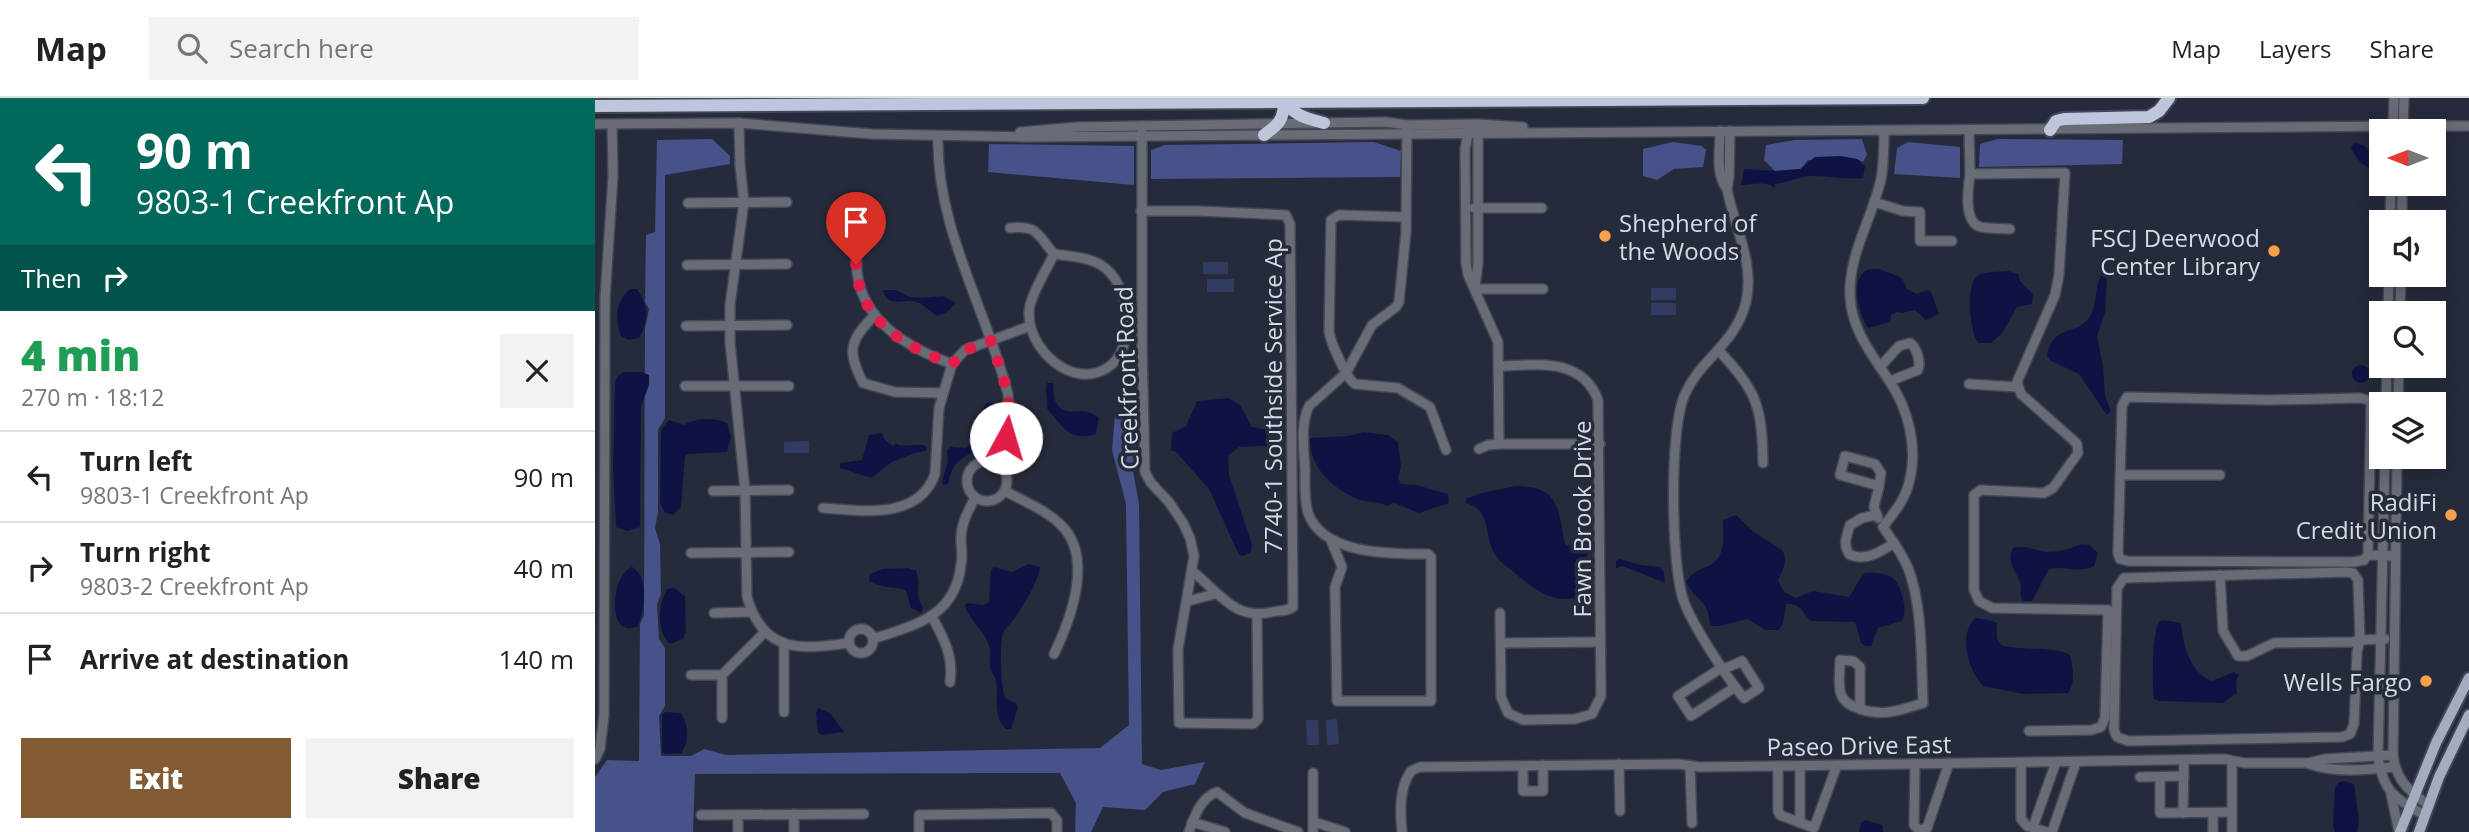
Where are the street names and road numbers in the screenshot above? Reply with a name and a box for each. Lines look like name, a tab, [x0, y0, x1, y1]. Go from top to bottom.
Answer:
street label: 7740-1 Southside Service Ap	[1256, 238, 1289, 554]
street label: Creekfront Road	[1106, 286, 1146, 470]
street label: Fawn Brook Drive	[1565, 420, 1598, 618]
street label: Paseo Drive East	[1766, 727, 1952, 763]

